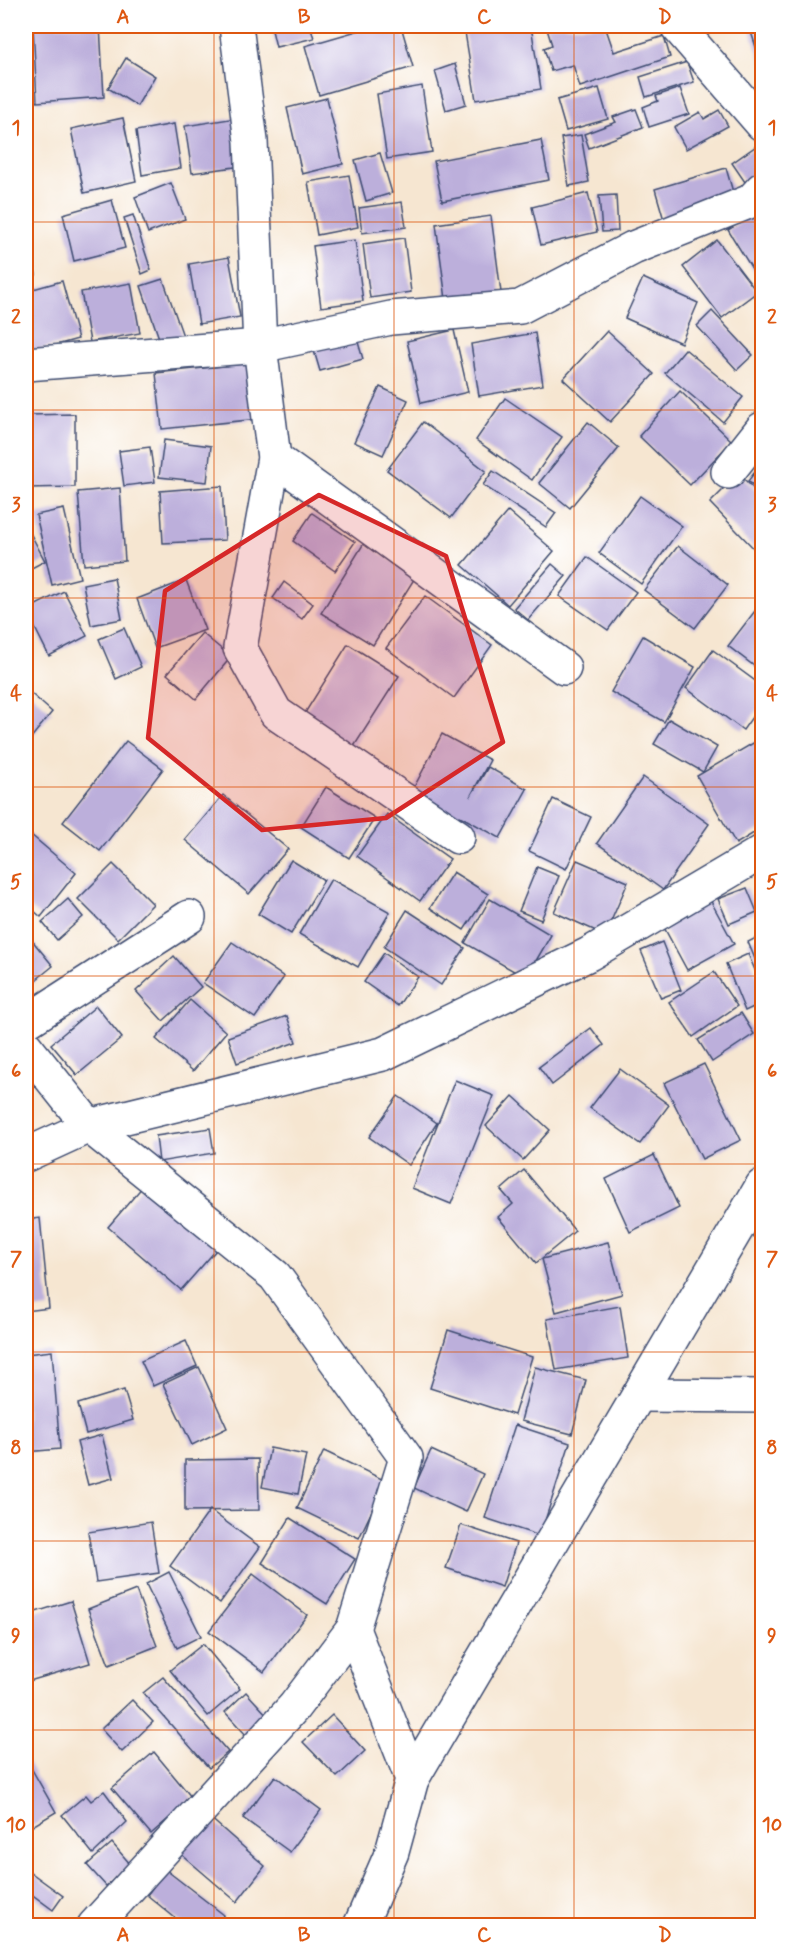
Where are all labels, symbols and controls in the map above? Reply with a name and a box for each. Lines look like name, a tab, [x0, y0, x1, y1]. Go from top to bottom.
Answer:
text: A	[116, 4, 130, 31]
text: B	[298, 4, 311, 31]
text: C	[477, 4, 492, 31]
text: D	[658, 4, 672, 31]
text: 1	[12, 115, 20, 142]
text: 1	[768, 115, 776, 142]
text: 2	[11, 304, 21, 331]
text: 2	[767, 304, 777, 331]
text: 3	[11, 492, 21, 519]
text: 3	[767, 492, 777, 519]
text: 4	[10, 681, 22, 708]
text: 4	[766, 681, 778, 708]
text: 5	[10, 869, 22, 896]
text: 5	[766, 869, 778, 896]
text: 6	[11, 1058, 21, 1085]
text: 6	[767, 1058, 777, 1085]
text: 7	[10, 1246, 22, 1273]
text: 7	[766, 1246, 778, 1273]
text: 8	[10, 1435, 22, 1462]
text: 8	[766, 1435, 778, 1462]
text: 9	[11, 1623, 21, 1650]
text: 9	[767, 1623, 777, 1650]
text: 10	[6, 1812, 26, 1839]
text: 10	[762, 1812, 782, 1839]
text: A	[116, 1922, 130, 1949]
text: B	[298, 1922, 311, 1949]
text: C	[477, 1922, 492, 1949]
text: D	[658, 1922, 672, 1949]

